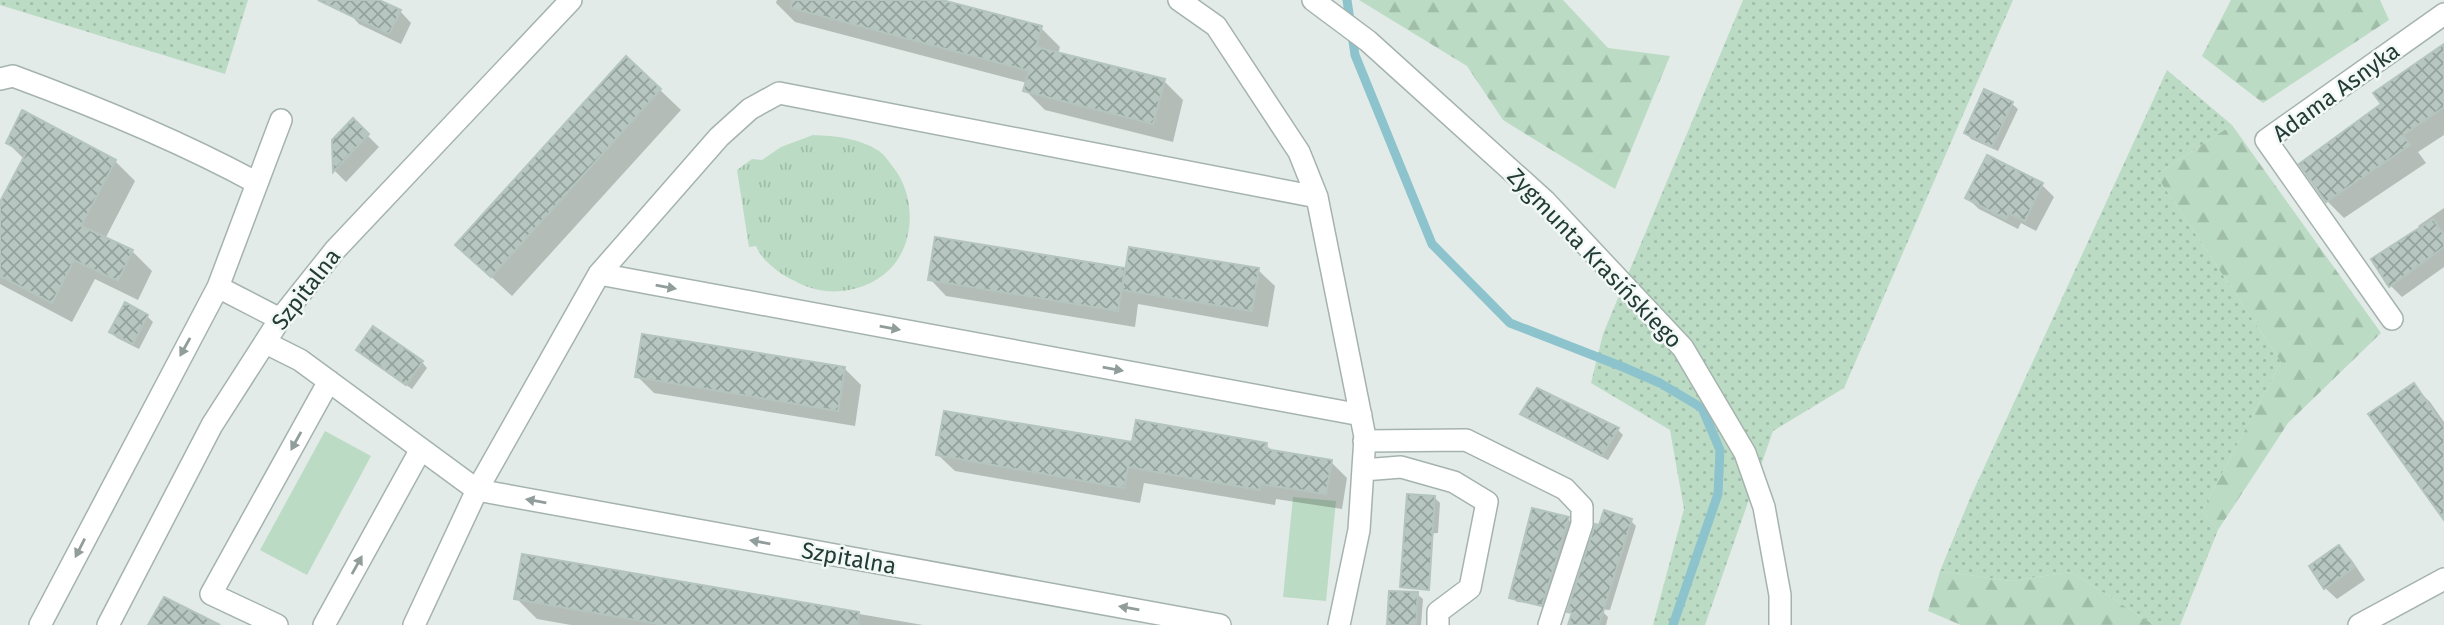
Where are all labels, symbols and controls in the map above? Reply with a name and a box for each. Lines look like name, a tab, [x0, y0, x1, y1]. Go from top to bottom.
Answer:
street label: Adama Asnyka	[2267, 37, 2405, 147]
street label: Zygmunta Krasińskiego	[1502, 162, 1688, 354]
street label: Szpitalna	[266, 243, 346, 335]
one-way arrow	[655, 282, 677, 293]
one-way arrow	[879, 323, 901, 334]
one-way arrow	[179, 337, 191, 356]
one-way arrow	[1102, 364, 1124, 375]
one-way arrow	[290, 431, 302, 450]
one-way arrow	[525, 496, 547, 507]
one-way arrow	[749, 536, 771, 547]
street label: Szpitalna	[799, 536, 899, 580]
one-way arrow	[74, 539, 86, 558]
one-way arrow	[351, 556, 363, 575]
one-way arrow	[1118, 603, 1140, 614]

